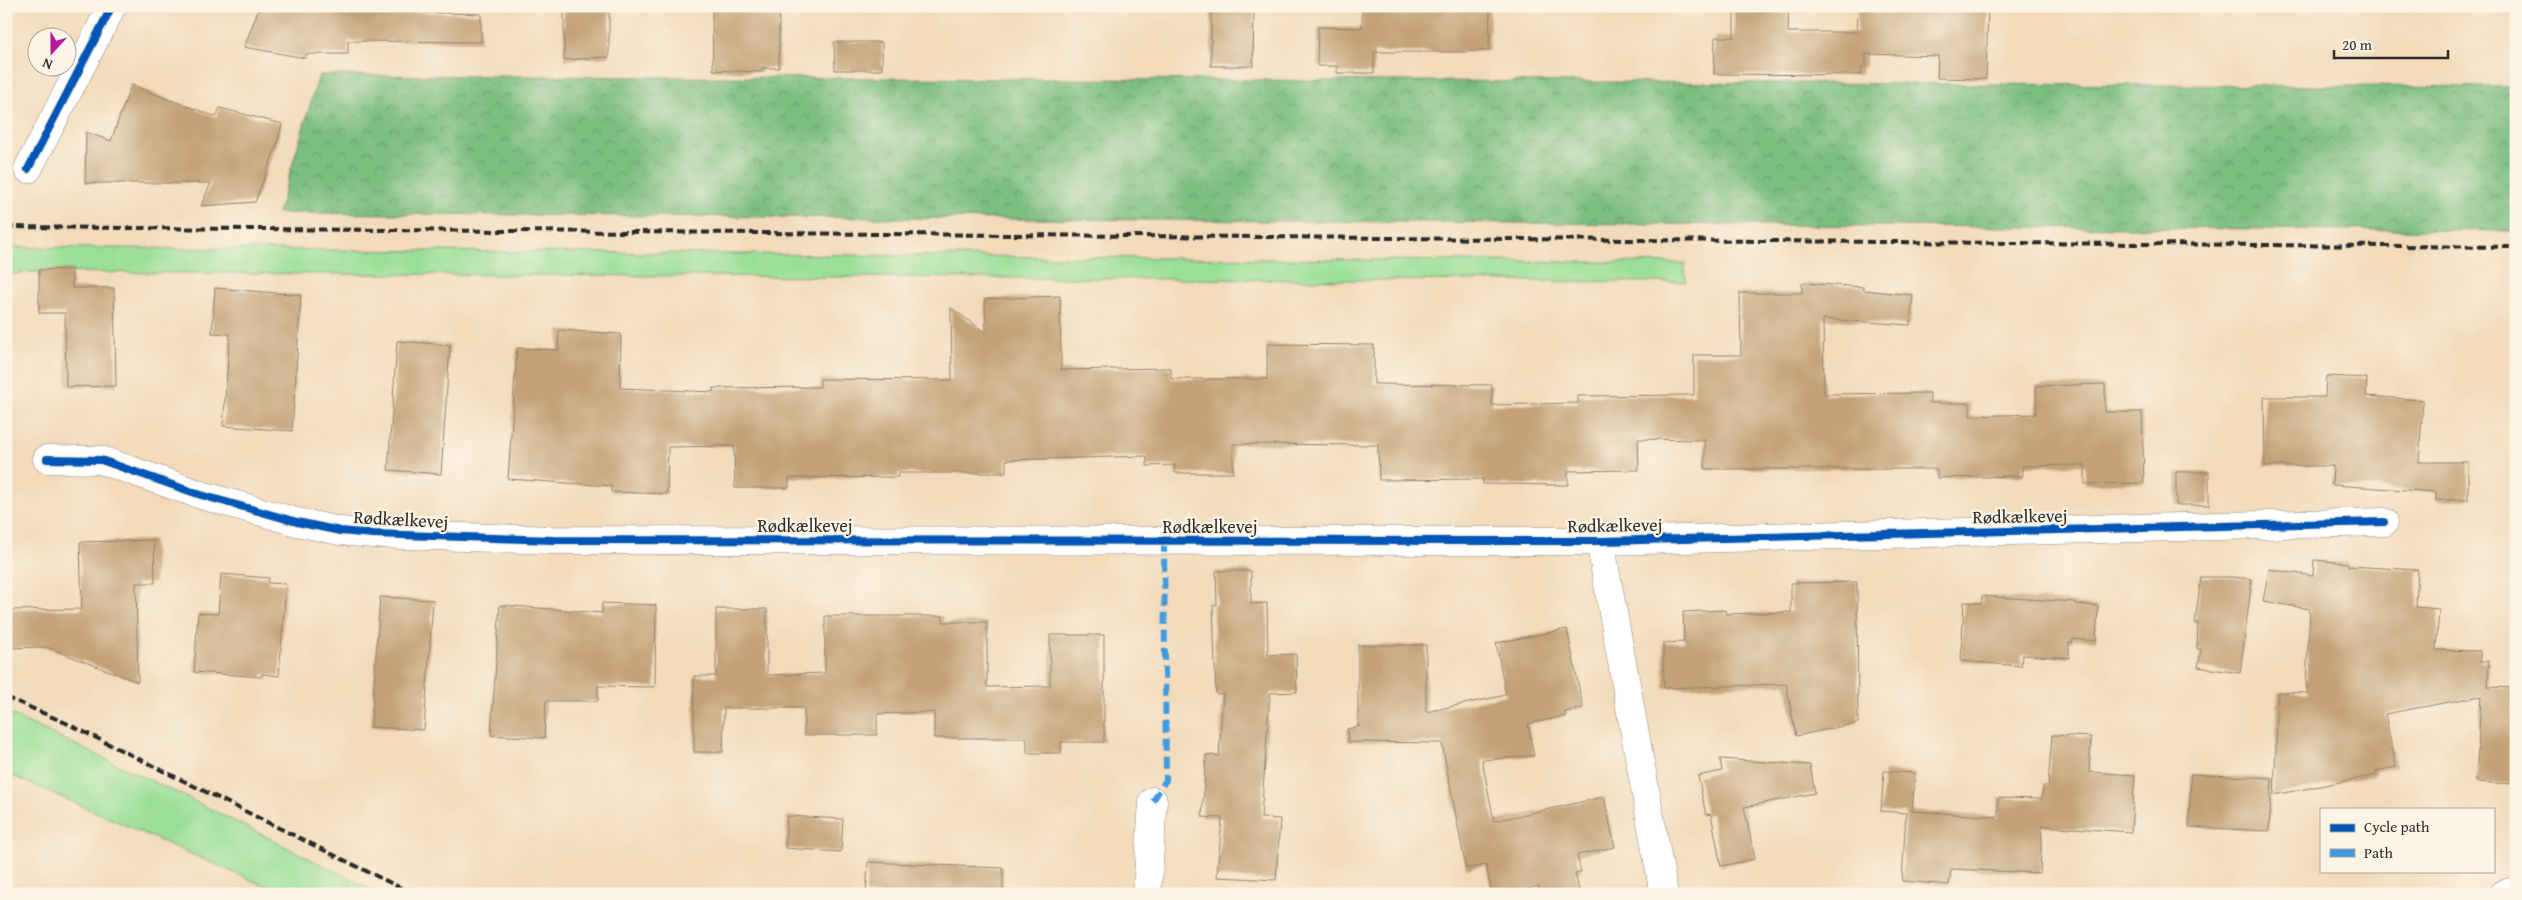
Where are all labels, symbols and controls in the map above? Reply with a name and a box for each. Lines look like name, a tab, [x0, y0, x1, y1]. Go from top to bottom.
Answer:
north arrow	[28, 28, 78, 78]
scale bar	[2334, 28, 2448, 60]
text: 20 m	[2342, 34, 2373, 55]
text: N	[39, 53, 55, 75]
street label: Rødkælkevej	[1972, 502, 2068, 530]
street label: Rødkælkevej	[353, 503, 449, 535]
street label: Rødkælkevej	[1567, 511, 1663, 539]
street label: Rødkælkevej	[757, 512, 853, 539]
street label: Rødkælkevej	[1162, 513, 1258, 540]
legend	[2320, 808, 2494, 872]
text: Cycle path	[2364, 816, 2430, 837]
text: Path	[2364, 842, 2393, 863]

